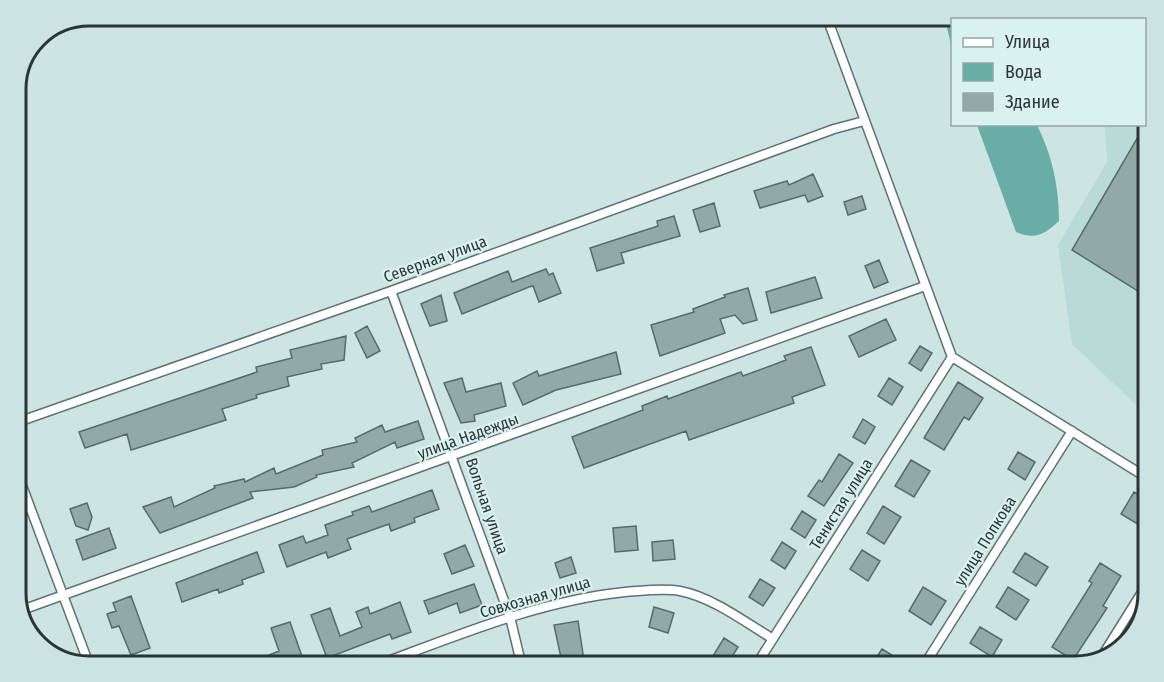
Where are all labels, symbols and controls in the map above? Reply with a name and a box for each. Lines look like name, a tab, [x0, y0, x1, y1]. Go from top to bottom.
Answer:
legend	[951, 18, 1146, 126]
text: Улица	[1004, 31, 1050, 53]
text: Вода	[1005, 61, 1042, 83]
text: Здание	[1005, 91, 1060, 113]
street label: Северная улица	[381, 232, 489, 286]
street label: улица Надежды	[415, 409, 521, 463]
street label: Вольная улица	[462, 455, 512, 557]
street label: Тенистая улица	[805, 455, 877, 553]
street label: улица Попкова	[950, 493, 1020, 589]
street label: Совхозная улица	[478, 572, 593, 622]

